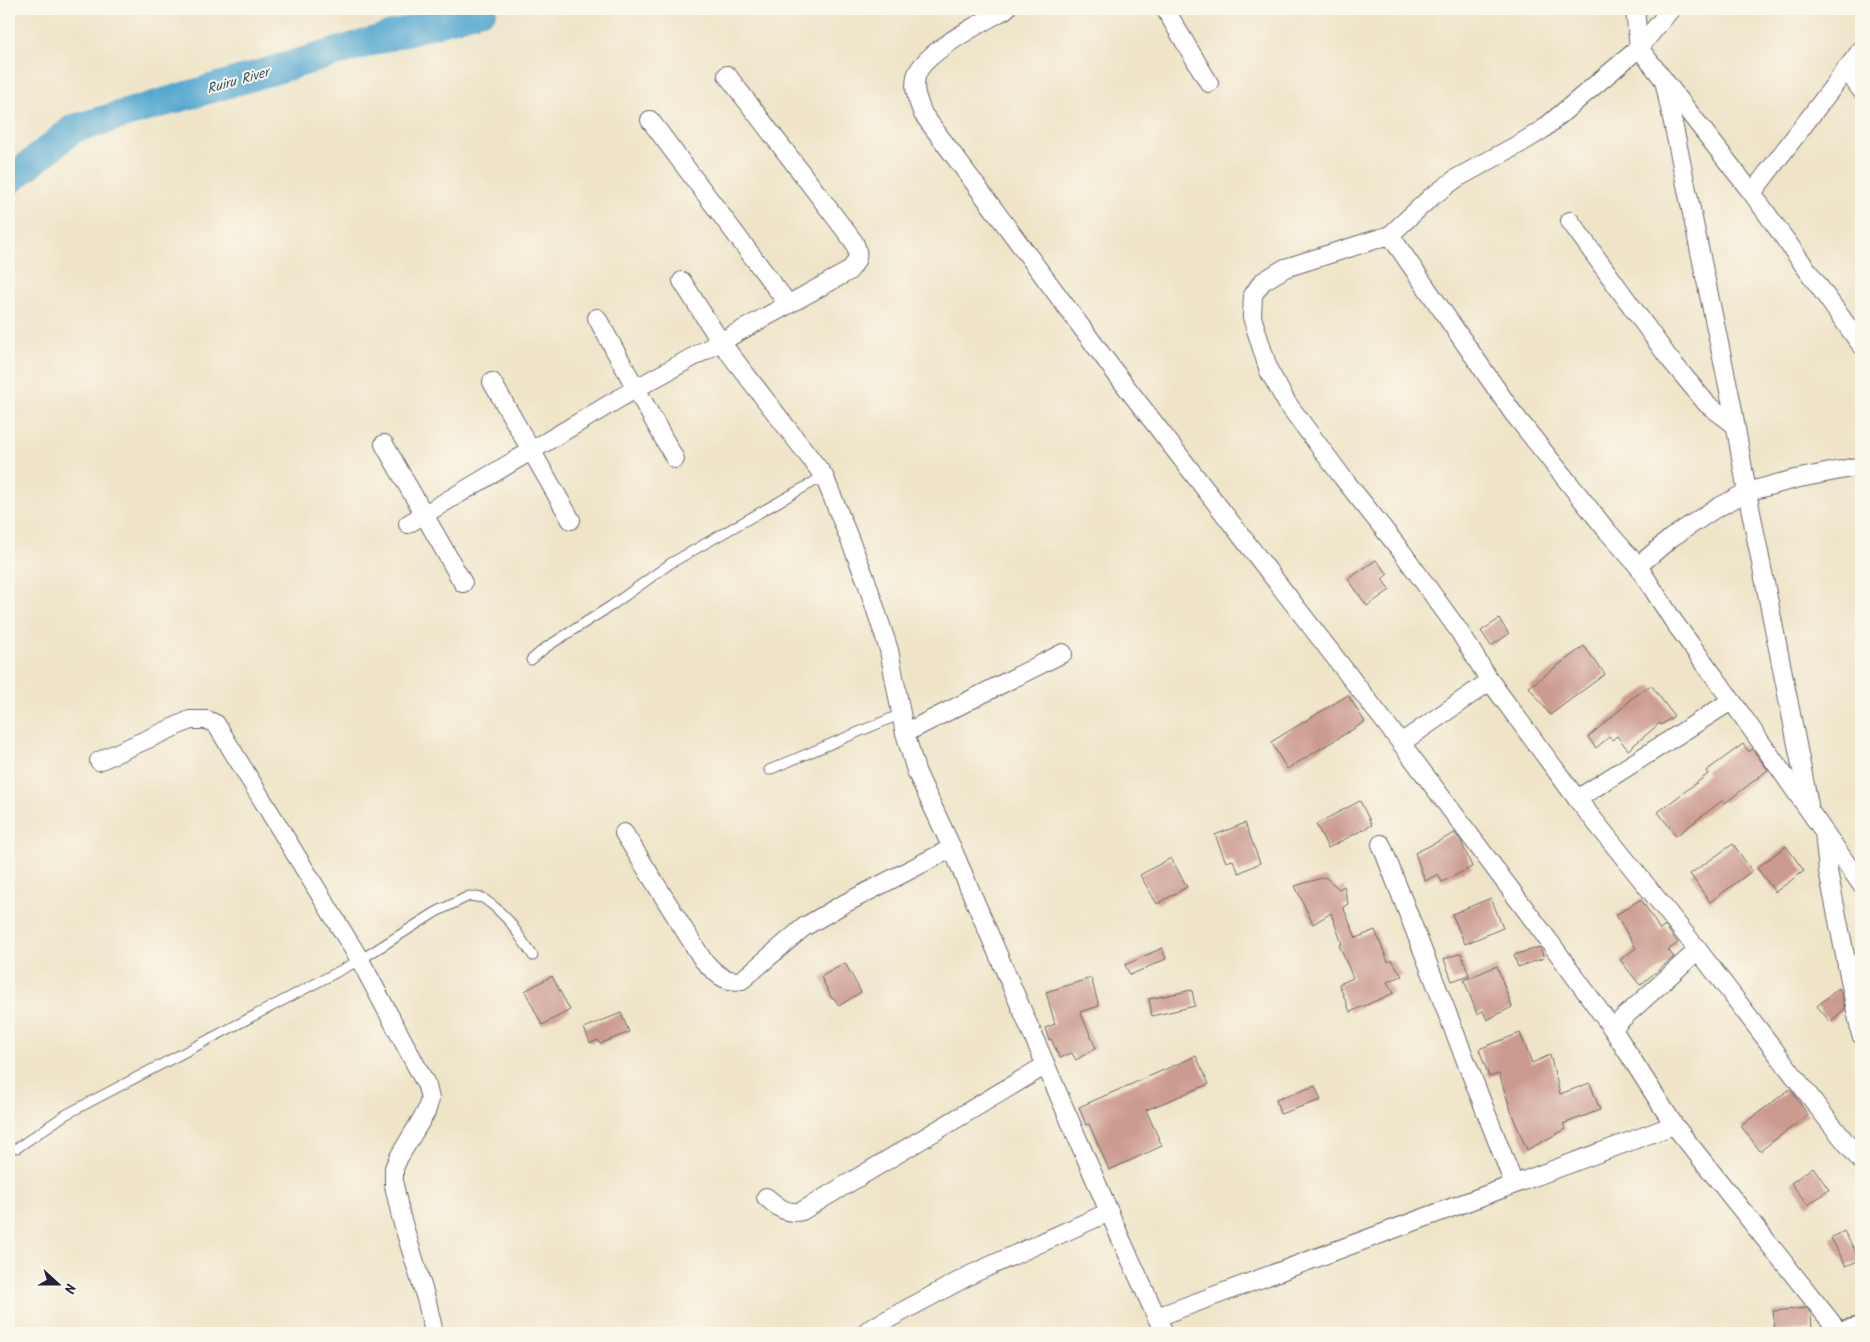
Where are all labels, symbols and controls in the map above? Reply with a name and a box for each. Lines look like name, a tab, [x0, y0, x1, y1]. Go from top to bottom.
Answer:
water label: Ruiru River	[204, 61, 275, 100]
north arrow	[32, 1260, 82, 1310]
text: N	[57, 1280, 81, 1297]

